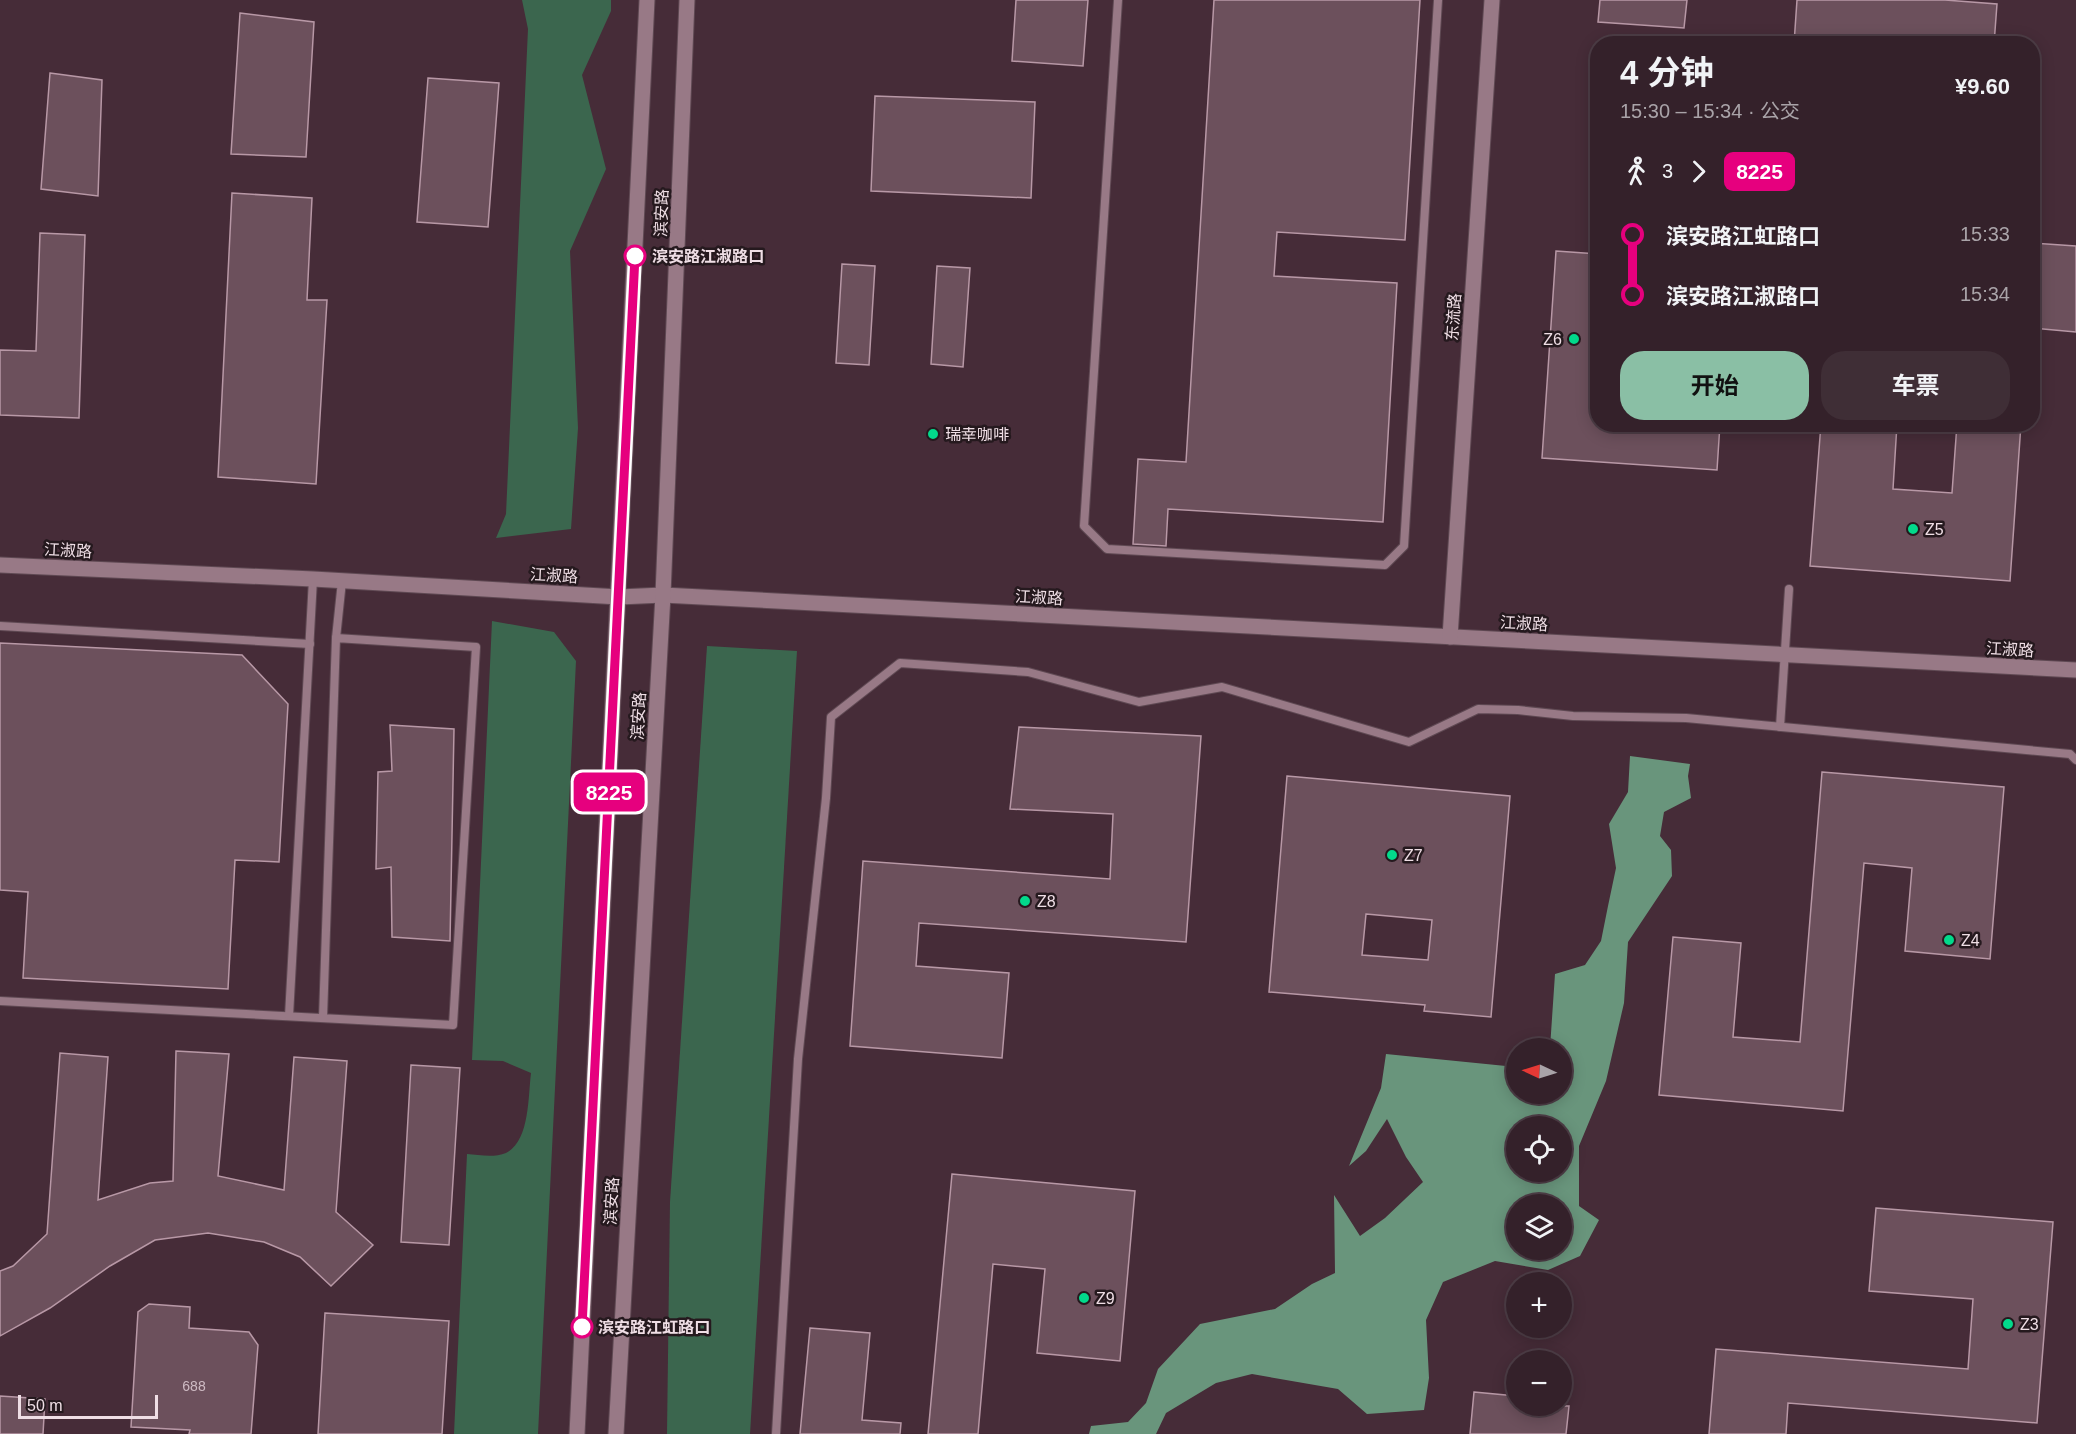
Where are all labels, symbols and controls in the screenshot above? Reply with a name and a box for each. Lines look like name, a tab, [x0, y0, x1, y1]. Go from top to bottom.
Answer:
text: 4 分钟	[1620, 54, 1714, 91]
text: ¥9.60	[1955, 74, 2010, 99]
text: 15:30 – 15:34 · 公交	[1620, 100, 1800, 122]
icon: walk	[1620, 155, 1653, 188]
icon: forward	[1682, 155, 1715, 188]
text: 3	[1662, 160, 1673, 182]
text: 8225	[1736, 160, 1783, 183]
street label: 滨安路	[652, 189, 671, 237]
text: 15:33	[1960, 223, 2010, 245]
text: 滨安路江虹路口	[1666, 224, 1820, 249]
marker: 滨安路江淑路口	[624, 245, 646, 267]
place label: 滨安路江淑路口	[652, 247, 764, 265]
text: 15:34	[1960, 283, 2010, 305]
text: 滨安路江淑路口	[1666, 284, 1820, 309]
street label: 东流路	[1443, 292, 1464, 342]
place label: Z6	[1543, 331, 1562, 348]
marker: Z6	[1567, 332, 1581, 346]
button: 开始	[1620, 351, 1809, 420]
button: 车票	[1821, 351, 2010, 420]
place label: 瑞幸咖啡	[945, 426, 1009, 443]
marker: 瑞幸咖啡	[926, 427, 940, 441]
place label: Z5	[1925, 521, 1944, 538]
marker: Z5	[1906, 522, 1920, 536]
street label: 江淑路	[44, 541, 92, 560]
street label: 江淑路	[530, 566, 578, 585]
street label: 江淑路	[1015, 588, 1063, 607]
street label: 江淑路	[1500, 614, 1548, 633]
street label: 江淑路	[1986, 640, 2034, 659]
street label: 滨安路	[629, 692, 648, 740]
line badge: 8225	[567, 772, 651, 812]
text: 8225	[586, 781, 632, 804]
place label: Z7	[1404, 847, 1423, 864]
marker: Z7	[1385, 848, 1399, 862]
place label: Z8	[1037, 893, 1056, 910]
marker: Z8	[1018, 894, 1032, 908]
place label: Z4	[1961, 932, 1980, 949]
marker: Z4	[1942, 933, 1956, 947]
north arrow	[1506, 1038, 1572, 1104]
map controls	[1506, 1038, 1572, 1416]
button: locate	[1506, 1116, 1572, 1182]
street label: 滨安路	[602, 1177, 621, 1225]
button: layers	[1506, 1194, 1572, 1260]
button: +	[1506, 1272, 1572, 1338]
place label: Z9	[1096, 1290, 1115, 1307]
marker: Z9	[1077, 1291, 1091, 1305]
marker: 滨安路江虹路口	[571, 1316, 593, 1338]
place label: Z3	[2020, 1316, 2039, 1333]
marker: Z3	[2001, 1317, 2015, 1331]
place label: 滨安路江虹路口	[598, 1319, 710, 1336]
button: −	[1506, 1350, 1572, 1416]
house number: 688	[182, 1378, 206, 1394]
scale bar	[18, 1392, 158, 1420]
text: 50 m	[27, 1397, 63, 1414]

